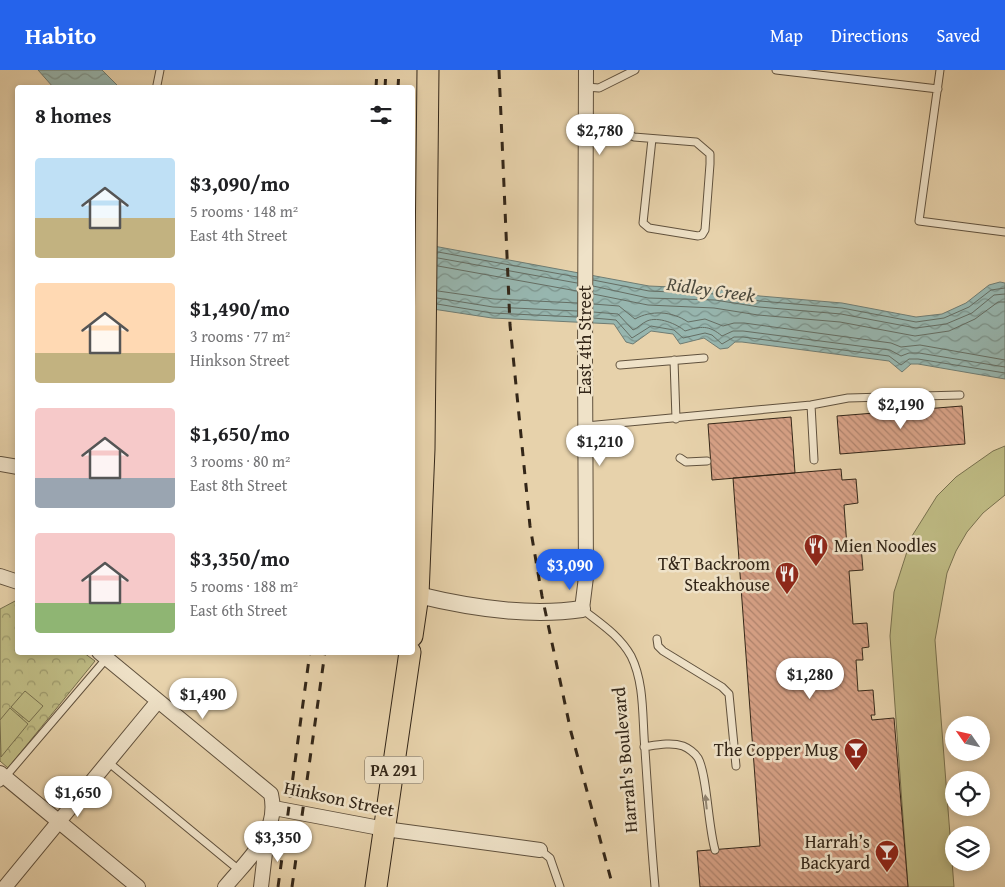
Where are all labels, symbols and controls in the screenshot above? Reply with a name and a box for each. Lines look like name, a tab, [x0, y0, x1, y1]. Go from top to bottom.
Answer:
text: Habito	[25, 18, 96, 53]
text: Map	[770, 22, 803, 49]
text: Directions	[831, 22, 908, 49]
text: Saved	[936, 22, 980, 49]
text: 8 homes	[35, 100, 111, 131]
icon: filters	[367, 101, 395, 129]
pin: $2,780	[559, 114, 641, 156]
text: $2,780	[577, 118, 623, 142]
text: $3,090/mo	[190, 168, 290, 199]
icon: home	[75, 178, 135, 238]
text: 5 rooms · 148 m²	[190, 199, 298, 223]
text: East 4th Street	[190, 223, 288, 247]
water label: Ridley Creek	[664, 269, 757, 309]
street label: East 4th Street	[571, 285, 598, 395]
text: $1,490/mo	[190, 293, 290, 324]
icon: home	[75, 303, 135, 363]
text: 3 rooms · 77 m²	[190, 324, 290, 348]
text: Hinkson Street	[190, 348, 290, 372]
pin: $2,190	[860, 388, 942, 430]
text: $2,190	[878, 392, 924, 416]
text: $1,650/mo	[190, 418, 290, 449]
pin: $1,210	[559, 424, 641, 467]
icon: home	[75, 428, 135, 488]
text: $1,210	[577, 429, 623, 453]
text: 3 rooms · 80 m²	[190, 449, 290, 473]
text: East 8th Street	[190, 473, 288, 497]
place label: Mien Noodles	[834, 532, 937, 559]
restaurant icon: Mien Noodles	[803, 533, 829, 567]
text: $3,350/mo	[190, 543, 290, 574]
pin: $3,090	[529, 548, 611, 591]
place label: T&T Backroom Steakhouse	[658, 550, 770, 598]
icon: home	[75, 553, 135, 613]
text: $3,090	[547, 553, 593, 577]
restaurant icon: T&T Backroom Steakhouse	[774, 561, 800, 595]
text: 5 rooms · 188 m²	[190, 574, 298, 598]
text: East 6th Street	[190, 598, 288, 622]
pin: $1,280	[769, 658, 851, 700]
text: $1,280	[787, 662, 833, 686]
pin: $1,490	[162, 678, 244, 720]
text: $1,490	[180, 682, 226, 706]
street label: Harrah's Boulevard	[605, 686, 644, 834]
north arrow	[945, 716, 990, 761]
map controls	[945, 716, 990, 871]
place label: The Copper Mug	[714, 736, 838, 763]
bar icon: The Copper Mug	[843, 737, 869, 771]
road number: PA 291	[365, 756, 423, 784]
button: locate	[945, 771, 990, 816]
street label: Hinkson Street	[281, 774, 397, 824]
pin: $1,650	[37, 776, 119, 818]
text: $1,650	[55, 780, 101, 804]
one-way arrow	[702, 793, 710, 809]
pin: $3,350	[237, 820, 319, 863]
text: $3,350	[255, 825, 301, 849]
button: layers	[945, 826, 990, 871]
place label: Harrah’s Backyard	[800, 828, 870, 876]
bar icon: Harrah’s Backyard	[874, 839, 900, 873]

